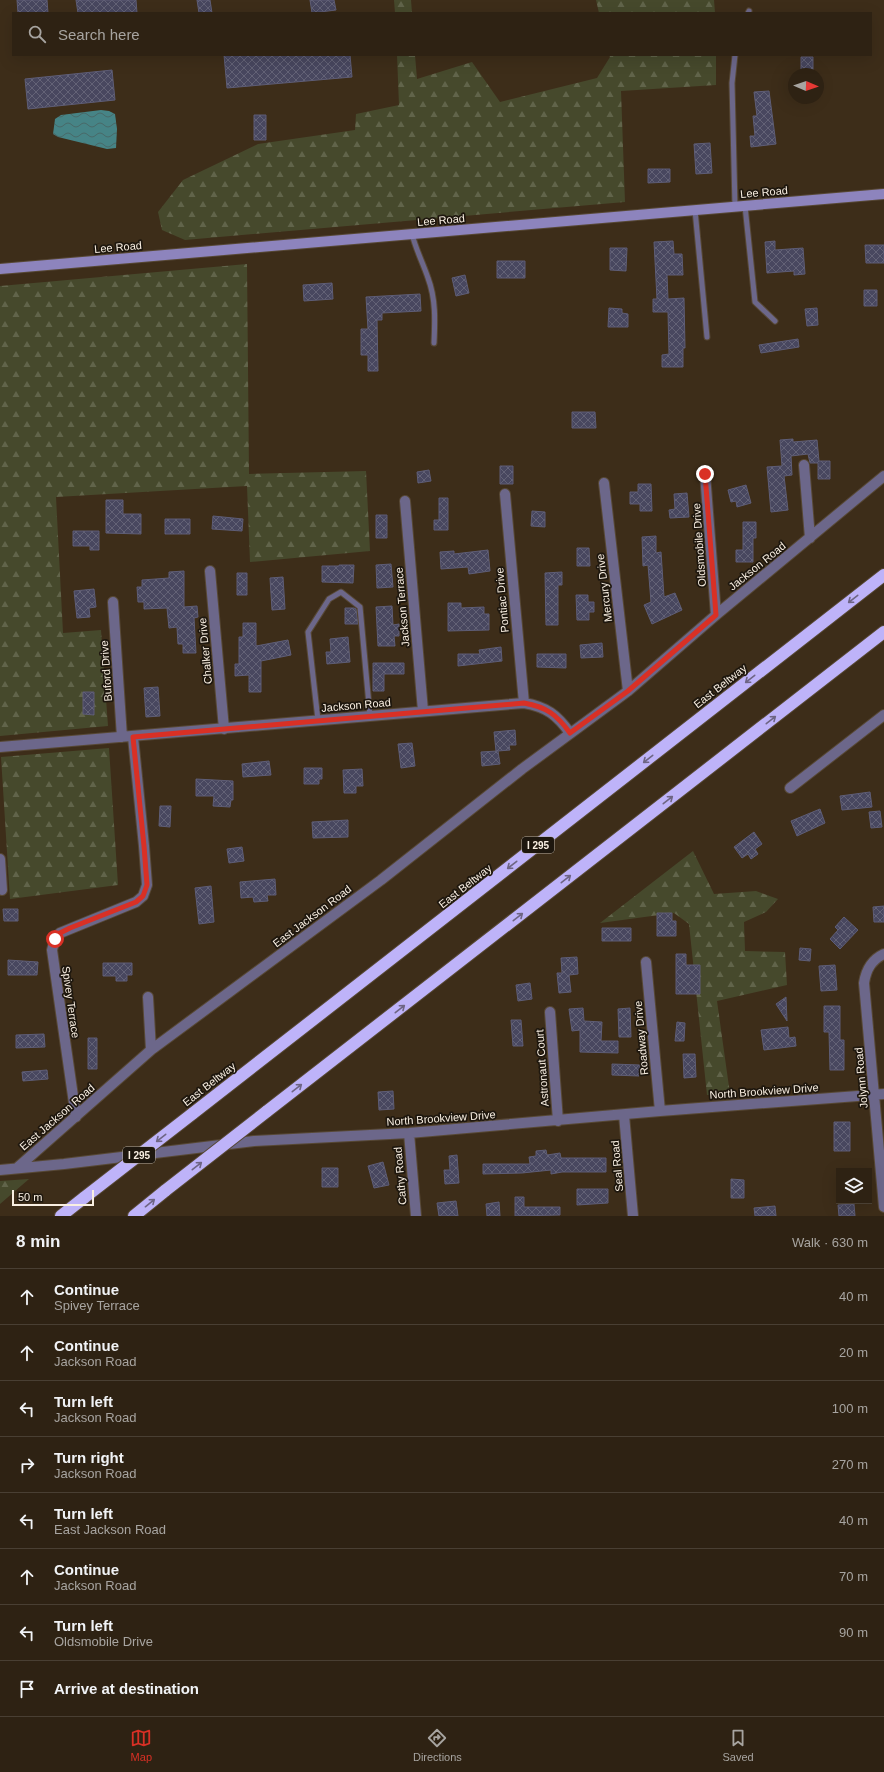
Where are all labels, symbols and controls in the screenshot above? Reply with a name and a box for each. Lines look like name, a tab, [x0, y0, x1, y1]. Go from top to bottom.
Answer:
search box	[12, 12, 872, 56]
icon: search	[26, 23, 48, 45]
text: Search here	[58, 26, 140, 43]
north arrow	[788, 68, 824, 104]
street label: Lee Road	[740, 184, 788, 200]
street label: Lee Road	[417, 212, 465, 228]
street label: Lee Road	[94, 239, 142, 255]
route end	[696, 465, 714, 483]
street label: Oldsmobile Drive	[690, 503, 708, 587]
street label: Jackson Road	[726, 539, 788, 593]
street label: Mercury Drive	[594, 553, 614, 623]
street label: Jackson Terrace	[393, 567, 411, 647]
street label: Pontiac Drive	[493, 567, 511, 633]
one-way arrow	[848, 595, 859, 603]
street label: Chalker Drive	[196, 617, 214, 685]
street label: Buford Drive	[98, 640, 114, 702]
street label: East Beltway	[691, 661, 749, 710]
one-way arrow	[745, 675, 756, 683]
street label: Jackson Road	[321, 696, 391, 714]
one-way arrow	[765, 715, 776, 724]
one-way arrow	[642, 754, 653, 763]
one-way arrow	[663, 795, 674, 804]
road number: I 295	[522, 837, 554, 853]
one-way arrow	[507, 860, 518, 869]
street label: East Beltway	[436, 861, 494, 910]
one-way arrow	[560, 875, 571, 884]
street label: East Jackson Road	[271, 883, 353, 949]
one-way arrow	[512, 913, 523, 921]
route start	[46, 930, 64, 948]
street label: Spivey Terrace	[60, 965, 82, 1039]
street label: Roadway Drive	[632, 1000, 650, 1076]
one-way arrow	[394, 1004, 405, 1013]
street label: Astronaut Court	[533, 1029, 551, 1107]
street label: Jolynn Road	[852, 1047, 870, 1109]
street label: East Beltway	[180, 1059, 238, 1108]
street label: East Jackson Road	[17, 1081, 97, 1153]
street label: North Brookview Drive	[709, 1081, 819, 1101]
one-way arrow	[292, 1084, 303, 1093]
street label: North Brookview Drive	[386, 1108, 496, 1128]
one-way arrow	[156, 1133, 167, 1142]
street label: Seal Road	[609, 1140, 625, 1192]
road number: I 295	[123, 1147, 155, 1163]
street label: Cathy Road	[391, 1147, 409, 1205]
one-way arrow	[191, 1162, 202, 1170]
map controls	[836, 1168, 872, 1204]
button: layers	[836, 1168, 872, 1204]
scale bar	[12, 1188, 94, 1207]
text: 50 m	[18, 1191, 42, 1203]
one-way arrow	[144, 1199, 155, 1207]
text: 8 min	[16, 1232, 60, 1251]
text: Walk · 630 m	[792, 1235, 868, 1250]
text: Continue	[54, 1281, 119, 1298]
icon: ahead	[16, 1286, 38, 1308]
text: 40 m	[839, 1289, 868, 1304]
text: Spivey Terrace	[54, 1298, 140, 1313]
text: Continue	[54, 1337, 119, 1354]
icon: ahead	[16, 1342, 38, 1364]
text: 20 m	[839, 1345, 868, 1360]
text: Jackson Road	[54, 1354, 136, 1369]
text: Turn left	[54, 1393, 113, 1410]
icon: left	[16, 1398, 38, 1420]
text: 100 m	[832, 1401, 868, 1416]
text: Jackson Road	[54, 1410, 136, 1425]
text: Turn right	[54, 1449, 124, 1466]
icon: right	[16, 1454, 38, 1476]
text: 270 m	[832, 1457, 868, 1472]
text: Jackson Road	[54, 1466, 136, 1481]
text: Turn left	[54, 1505, 113, 1522]
icon: left	[16, 1510, 38, 1532]
text: 40 m	[839, 1513, 868, 1528]
text: East Jackson Road	[54, 1522, 166, 1537]
text: Continue	[54, 1561, 119, 1578]
icon: ahead	[16, 1566, 38, 1588]
text: 70 m	[839, 1569, 868, 1584]
text: Jackson Road	[54, 1578, 136, 1593]
text: Turn left	[54, 1617, 113, 1634]
icon: left	[16, 1622, 38, 1644]
text: 90 m	[839, 1625, 868, 1640]
text: Oldsmobile Drive	[54, 1634, 153, 1649]
icon: arrive	[16, 1678, 38, 1700]
text: Arrive at destination	[54, 1680, 199, 1697]
tab: Map	[130, 1727, 152, 1763]
tab: Directions	[413, 1727, 462, 1763]
tab: Saved	[722, 1727, 754, 1763]

